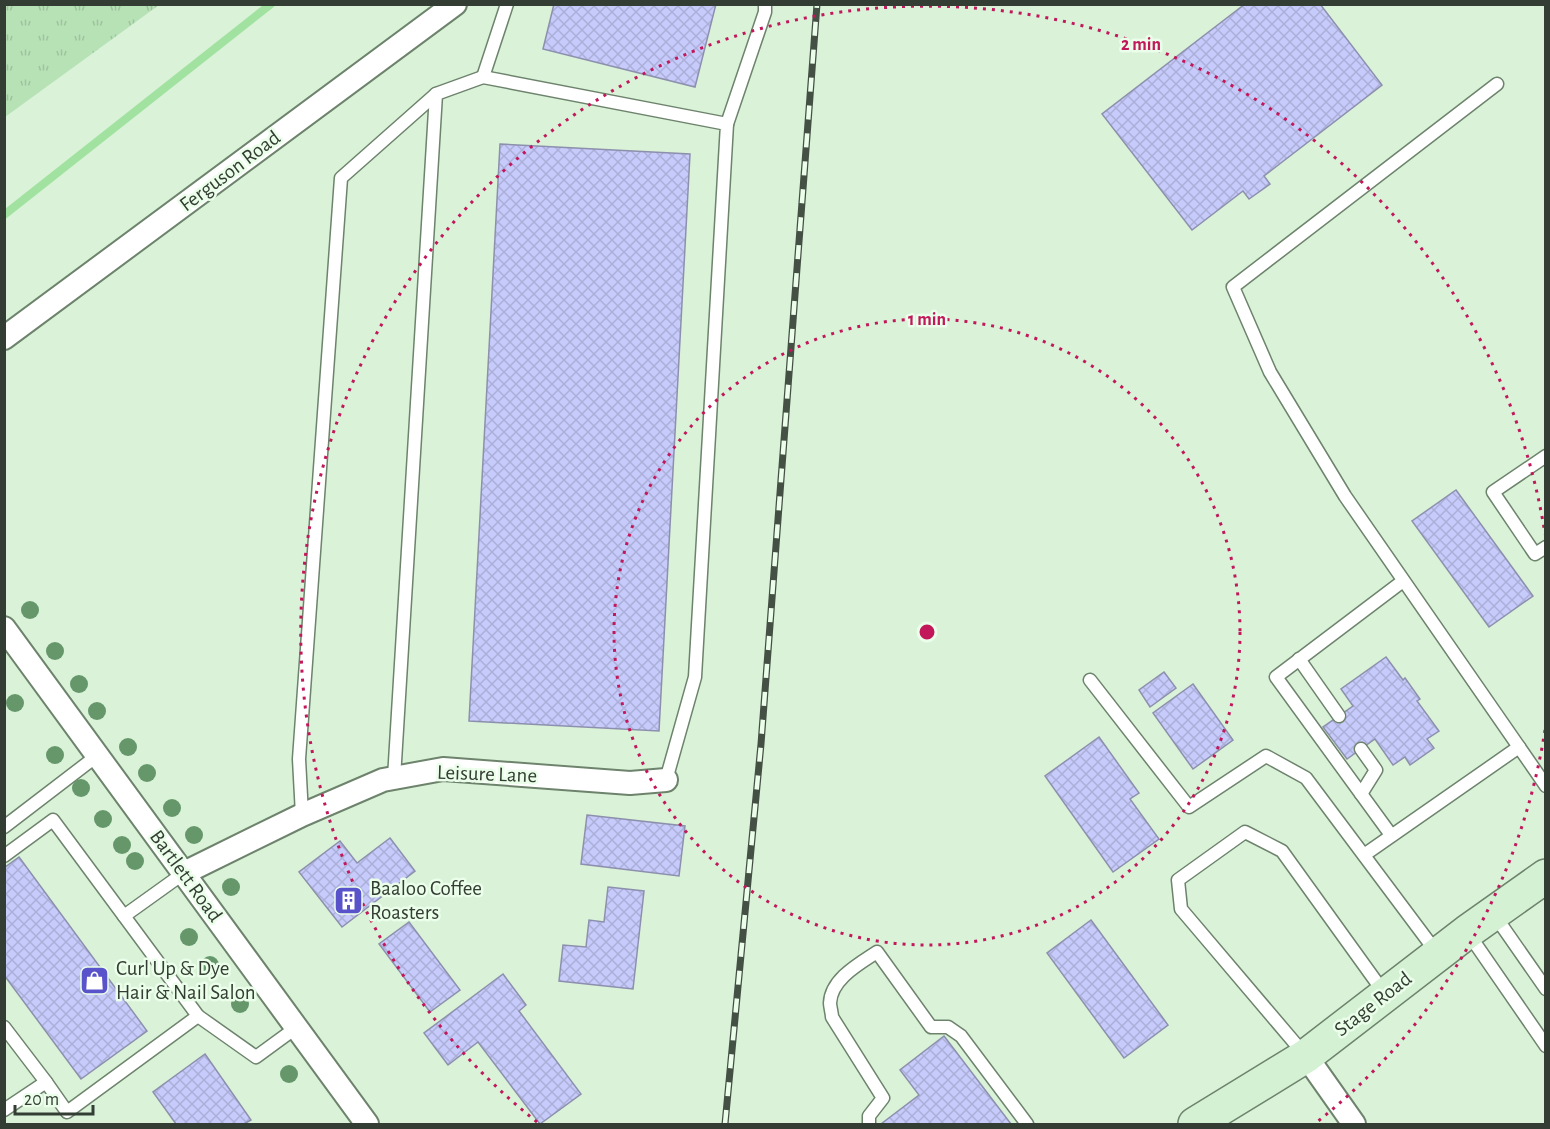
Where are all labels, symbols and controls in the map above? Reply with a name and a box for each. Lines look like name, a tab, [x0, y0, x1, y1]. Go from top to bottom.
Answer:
text: 2 min	[1121, 36, 1161, 54]
street label: Ferguson Road	[176, 127, 284, 215]
text: 1 min	[908, 311, 946, 329]
centre of rings	[917, 622, 937, 642]
street label: Leisure Lane	[437, 762, 537, 786]
street label: Bartlett Road	[146, 826, 226, 926]
place label: Baaloo Coffee Roasters	[370, 878, 482, 923]
building icon: Baaloo Coffee Roasters	[333, 884, 365, 916]
place label: Curl Up & Dye Hair & Nail Salon	[116, 958, 256, 1003]
shop icon: Curl Up & Dye Hair & Nail Salon	[79, 964, 111, 996]
street label: Stage Road	[1330, 968, 1416, 1040]
scale bar	[15, 1078, 93, 1116]
text: 20 m	[24, 1091, 59, 1109]

